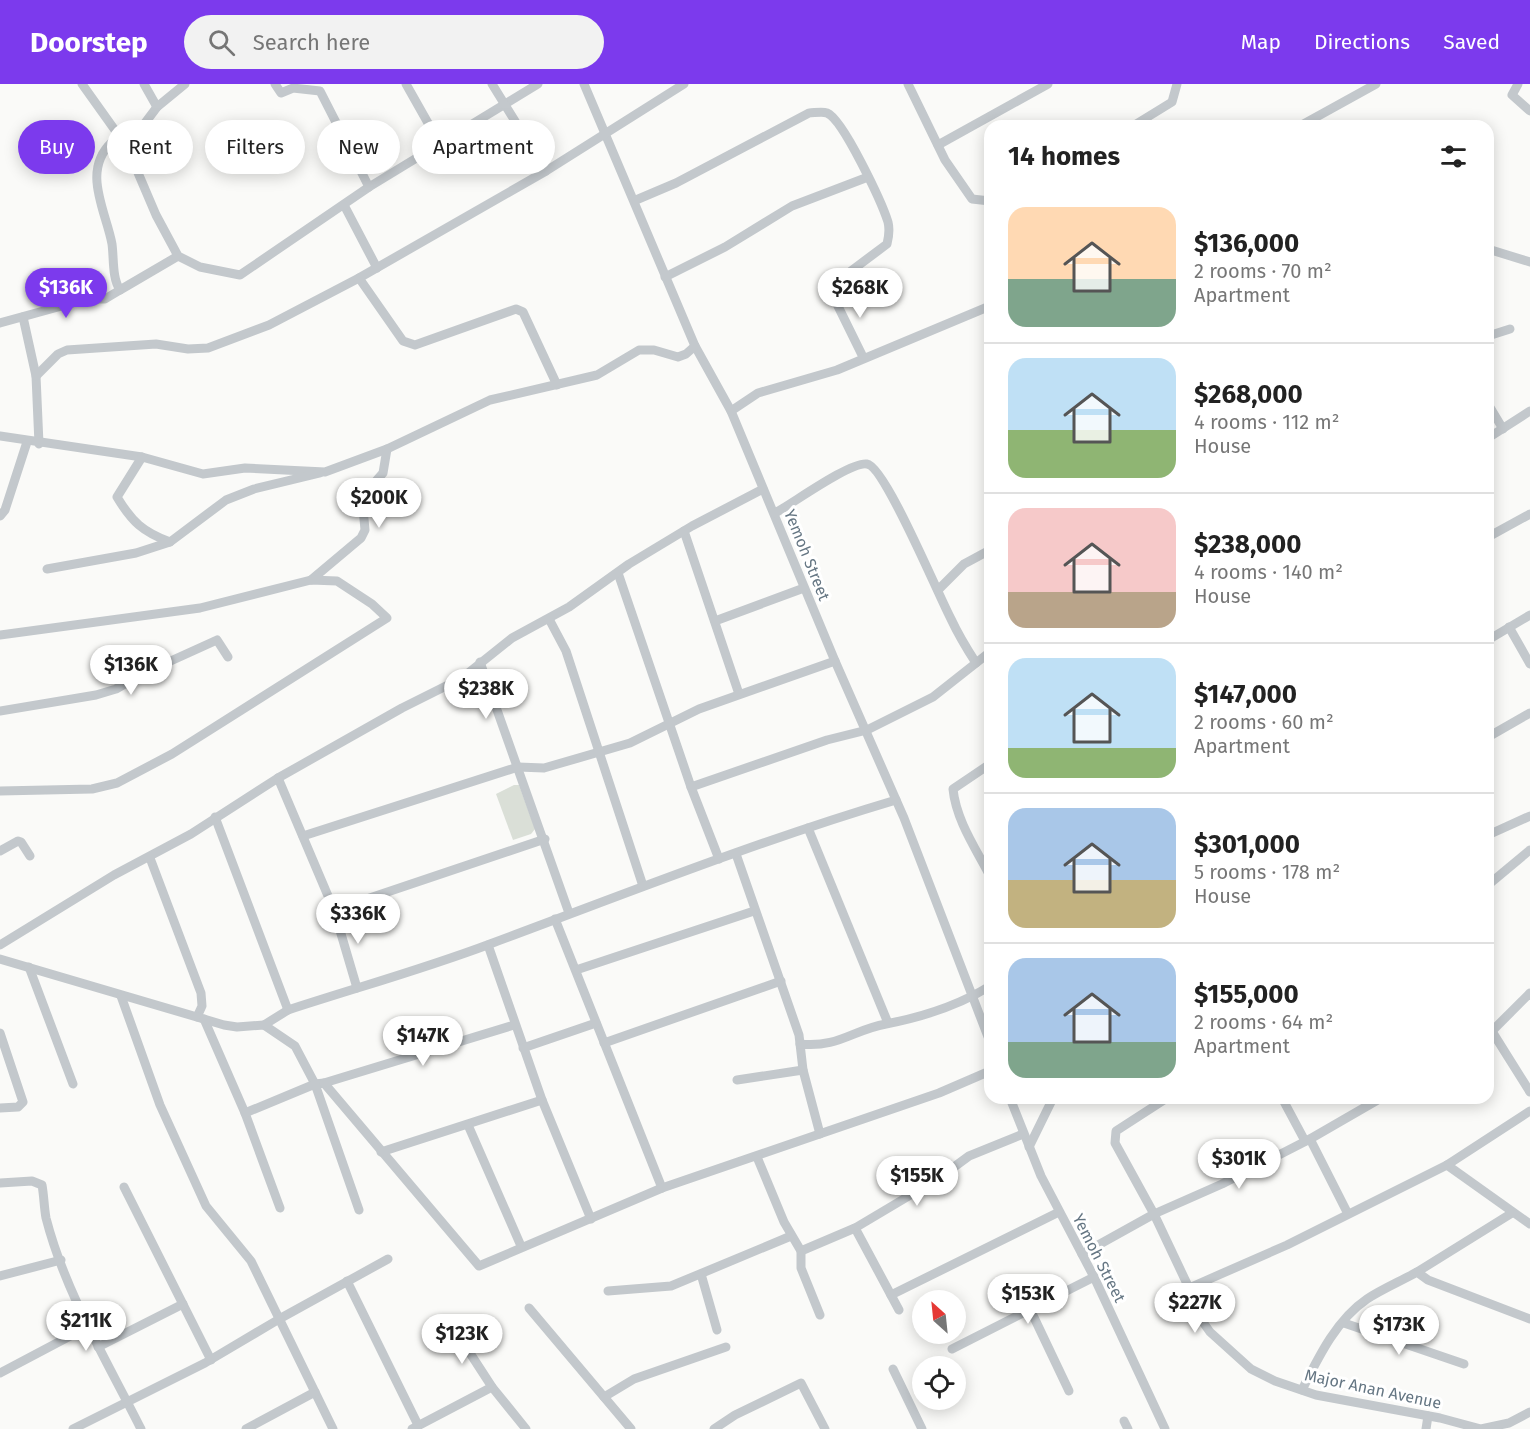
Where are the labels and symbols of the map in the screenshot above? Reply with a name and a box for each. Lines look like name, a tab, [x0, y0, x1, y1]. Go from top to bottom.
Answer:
pin: $136K	[24, 268, 108, 319]
pin: $268K	[818, 268, 902, 319]
pin: $200K	[337, 478, 421, 529]
street label: Yemoh Street	[780, 507, 834, 604]
pin: $136K	[89, 645, 173, 696]
pin: $238K	[444, 669, 528, 720]
pin: $336K	[316, 894, 400, 945]
pin: $147K	[381, 1016, 465, 1067]
pin: $301K	[1197, 1139, 1281, 1190]
pin: $155K	[875, 1156, 959, 1207]
street label: Yemoh Street	[1069, 1211, 1130, 1306]
pin: $153K	[986, 1274, 1070, 1325]
pin: $227K	[1153, 1283, 1237, 1334]
north arrow	[912, 1290, 966, 1344]
pin: $211K	[44, 1301, 128, 1352]
pin: $173K	[1357, 1305, 1441, 1356]
pin: $123K	[420, 1314, 504, 1365]
street label: Major Anan Avenue	[1303, 1365, 1443, 1413]

